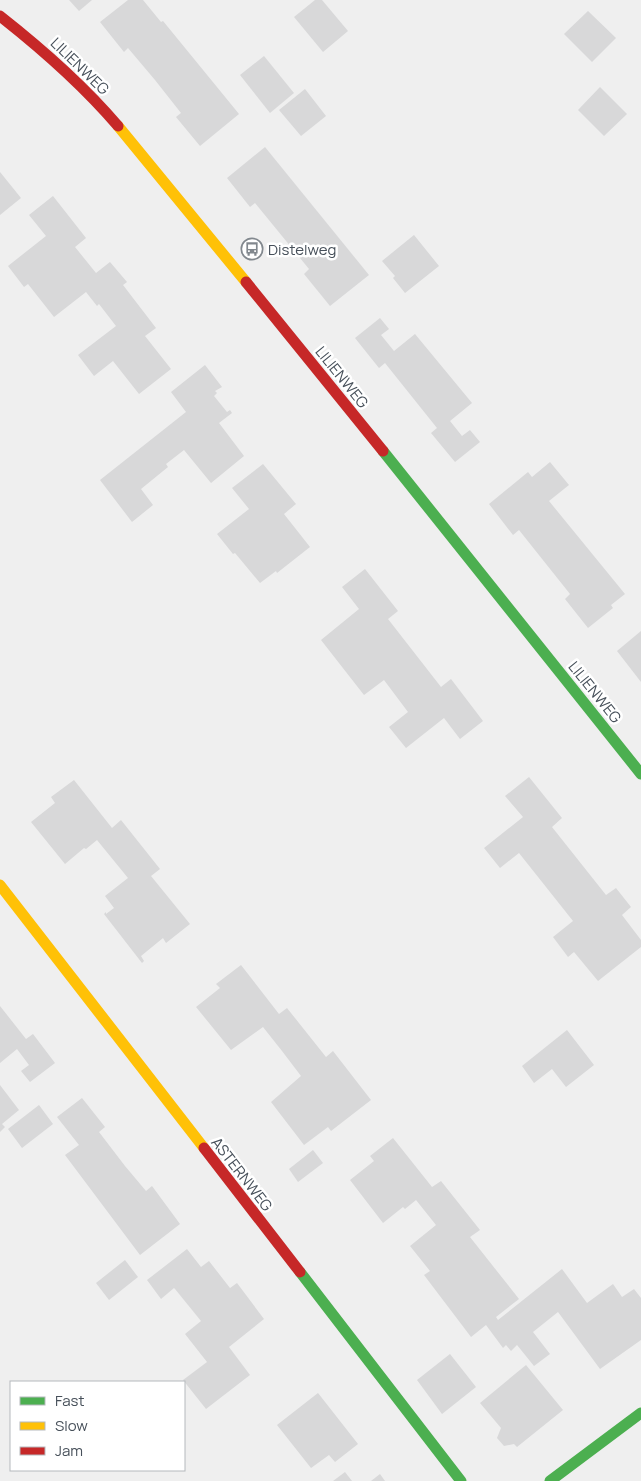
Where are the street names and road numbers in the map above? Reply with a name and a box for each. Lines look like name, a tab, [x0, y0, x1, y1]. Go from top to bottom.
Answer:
street label: LILIENWEG	[46, 33, 114, 99]
street label: LILIENWEG	[311, 342, 374, 413]
street label: LILIENWEG	[564, 657, 627, 728]
street label: ASTERNWEG	[207, 1133, 278, 1216]

